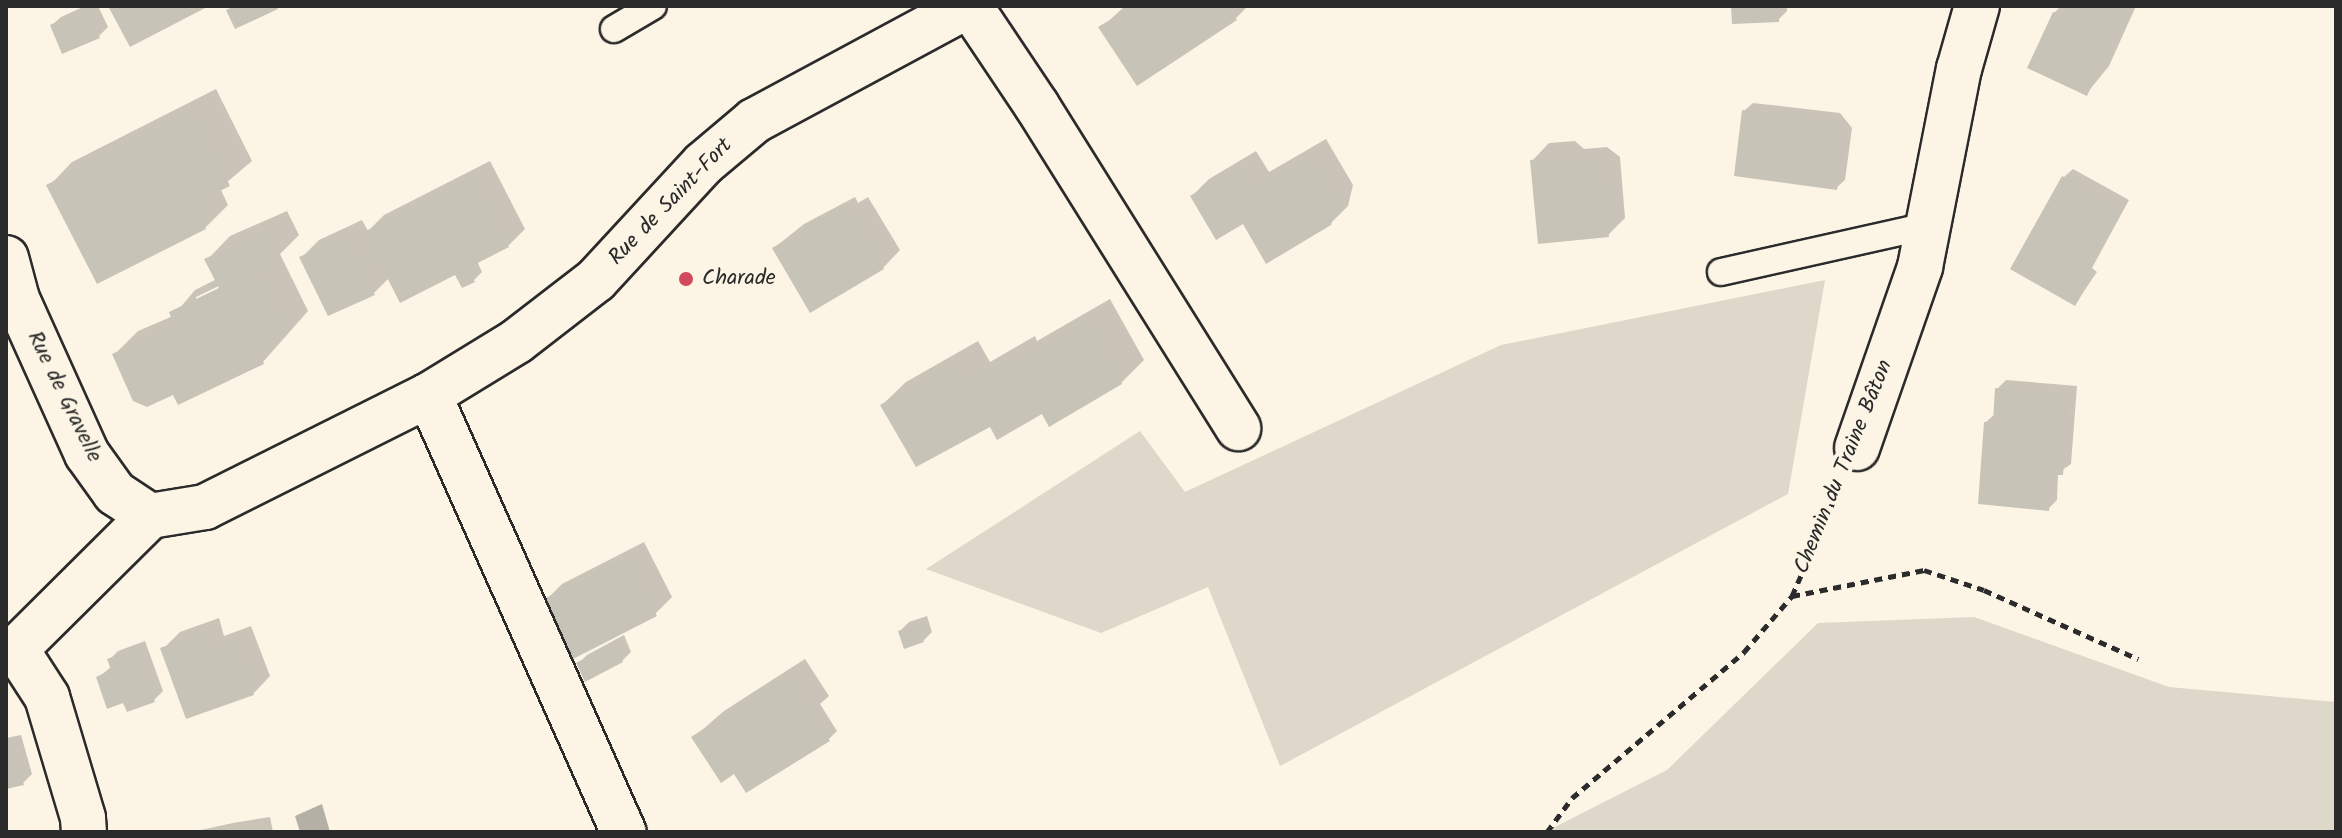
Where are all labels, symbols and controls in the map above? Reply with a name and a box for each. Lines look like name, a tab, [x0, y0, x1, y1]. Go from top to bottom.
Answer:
street label: Rue de Saint-Fort	[604, 133, 738, 271]
place label: Charade	[702, 266, 776, 292]
marker: Charade	[677, 270, 695, 288]
street label: Rue de Gravelle	[21, 327, 107, 467]
street label: Chemin du Traine Bâton	[1789, 356, 1899, 578]

